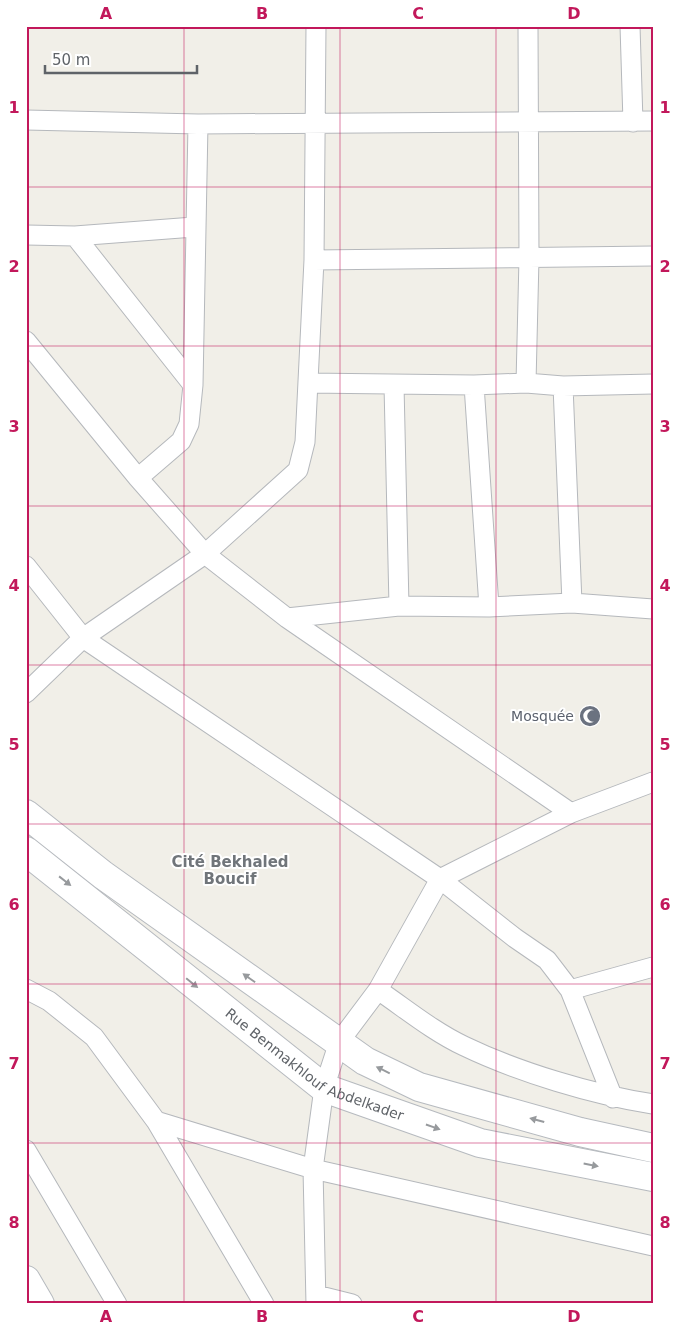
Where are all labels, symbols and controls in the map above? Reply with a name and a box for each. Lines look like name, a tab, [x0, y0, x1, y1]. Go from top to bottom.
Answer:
text: A	[100, 4, 113, 23]
text: B	[256, 4, 268, 23]
text: C	[412, 4, 424, 23]
text: D	[567, 4, 581, 23]
scale bar	[45, 42, 198, 74]
text: 50 m	[52, 51, 90, 69]
text: 1	[8, 98, 20, 117]
text: 1	[659, 98, 671, 117]
text: 2	[8, 257, 20, 276]
text: 2	[659, 257, 671, 276]
text: 3	[8, 417, 20, 436]
text: 3	[659, 417, 671, 436]
text: 4	[8, 576, 20, 595]
text: 4	[659, 576, 671, 595]
mosque icon: Mosquée	[578, 704, 602, 728]
place label: Mosquée	[511, 708, 574, 724]
text: 5	[8, 735, 20, 754]
text: 5	[659, 735, 671, 754]
district label: Cité Bekhaled Boucif	[171, 853, 289, 888]
one-way arrow	[58, 876, 71, 887]
text: 6	[8, 895, 20, 914]
text: 6	[659, 895, 671, 914]
one-way arrow	[243, 973, 256, 984]
one-way arrow	[185, 977, 198, 988]
street label: Rue Benmakhlouf Abdelkader	[222, 1005, 406, 1124]
text: 7	[8, 1054, 20, 1073]
text: 7	[659, 1054, 671, 1073]
one-way arrow	[376, 1065, 390, 1073]
one-way arrow	[530, 1116, 545, 1124]
one-way arrow	[426, 1123, 441, 1131]
one-way arrow	[583, 1161, 598, 1169]
text: 8	[8, 1213, 20, 1232]
text: 8	[659, 1213, 671, 1232]
text: A	[100, 1307, 113, 1326]
text: B	[256, 1307, 268, 1326]
text: C	[412, 1307, 424, 1326]
text: D	[567, 1307, 581, 1326]

